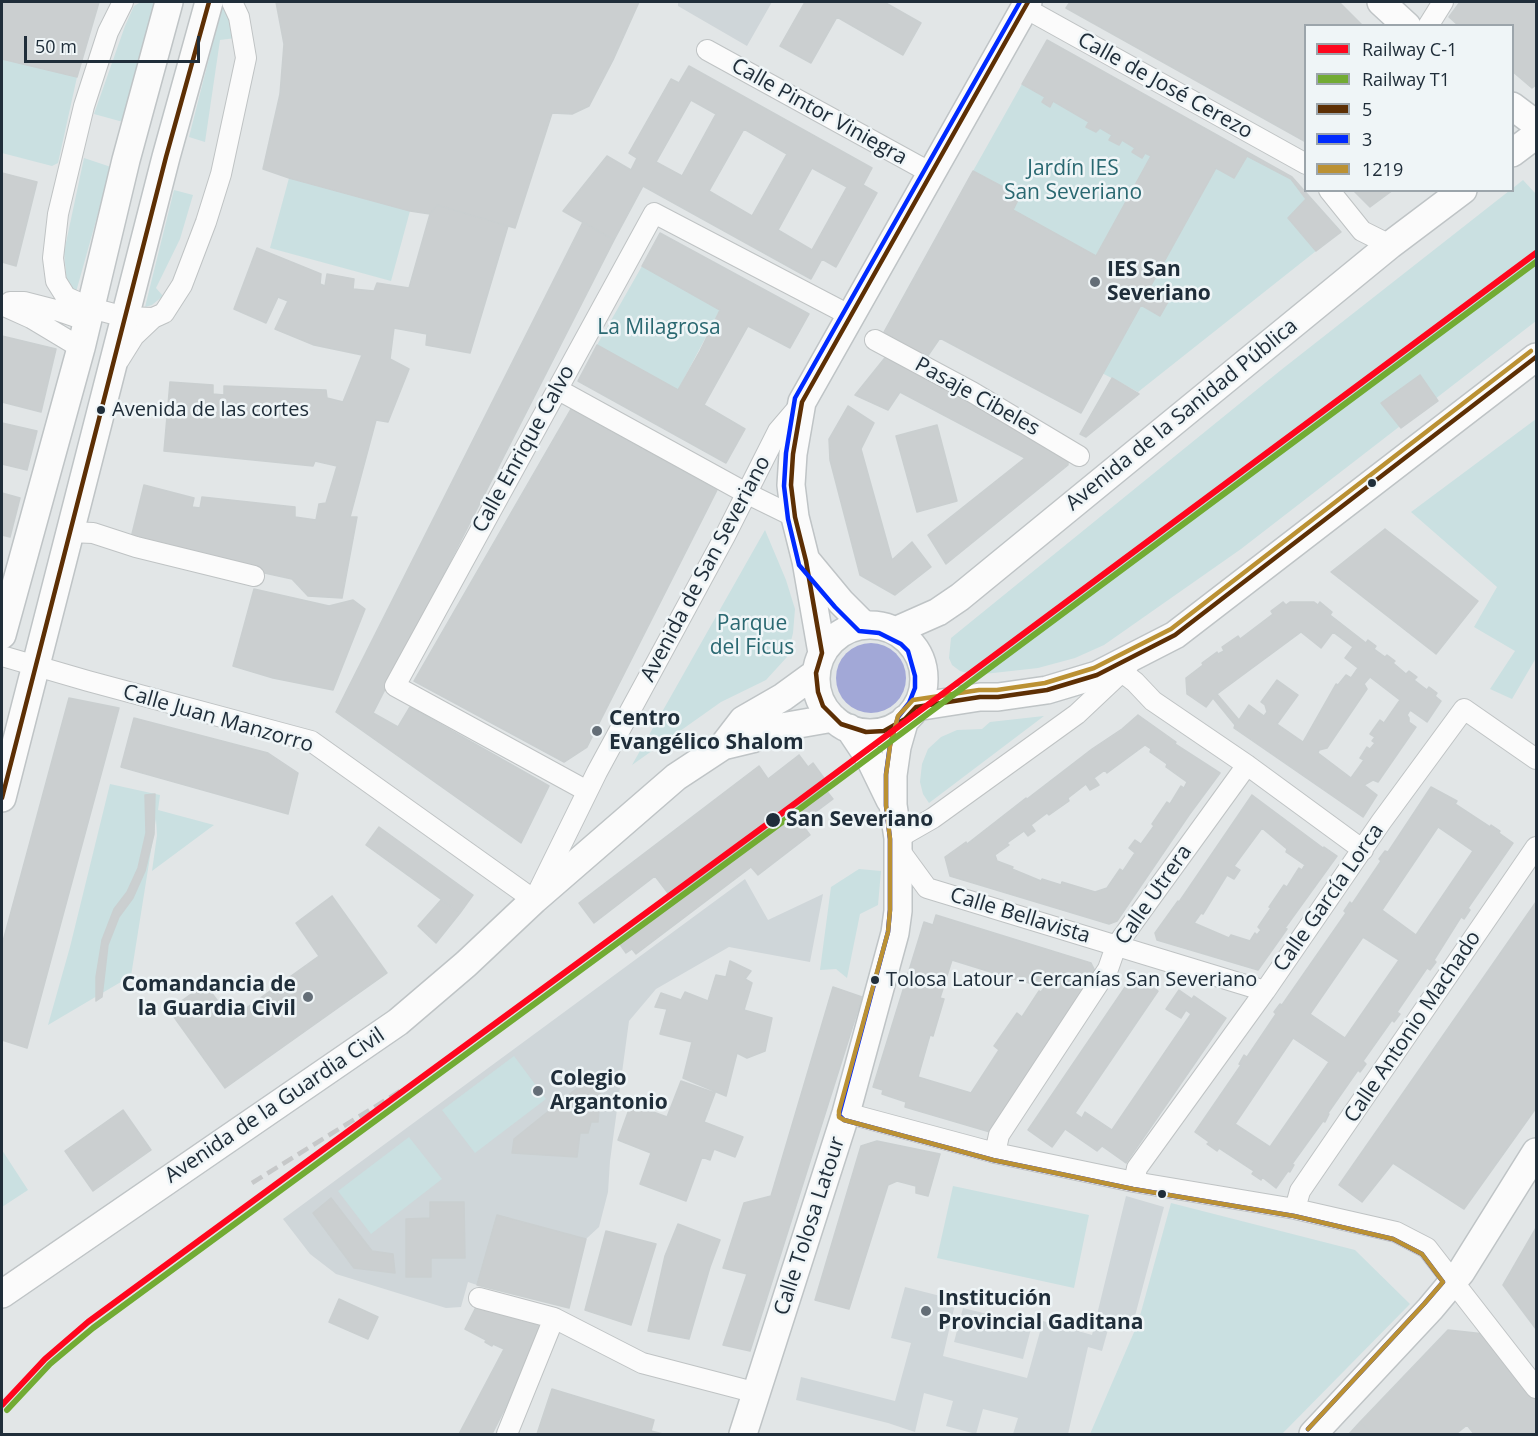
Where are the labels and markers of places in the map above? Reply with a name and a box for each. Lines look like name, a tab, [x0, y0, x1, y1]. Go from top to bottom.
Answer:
place label: IES San Severiano	[1107, 257, 1211, 307]
marker: IES San Severiano	[1088, 275, 1102, 289]
place label: Avenida de las cortes	[112, 398, 309, 422]
marker: Avenida de las cortes	[95, 404, 107, 416]
unlabelled marker	[1366, 477, 1378, 489]
place label: Centro Evangélico Shalom	[609, 706, 804, 756]
marker: Centro Evangélico Shalom	[590, 724, 604, 738]
place label: San Severiano	[786, 807, 933, 833]
marker: San Severiano	[764, 811, 782, 829]
place label: Tolosa Latour - Cercanías San Severiano	[886, 968, 1257, 992]
place label: Comandancia de la Guardia Civil	[122, 972, 296, 1022]
marker: Tolosa Latour - Cercanías San Severiano	[869, 974, 881, 986]
marker: Comandancia de la Guardia Civil	[301, 990, 315, 1004]
place label: Colegio Argantonio	[550, 1066, 668, 1116]
marker: Colegio Argantonio	[531, 1084, 545, 1098]
unlabelled marker	[1156, 1188, 1168, 1200]
place label: Institución Provincial Gaditana	[938, 1286, 1144, 1336]
marker: Institución Provincial Gaditana	[919, 1304, 933, 1318]

